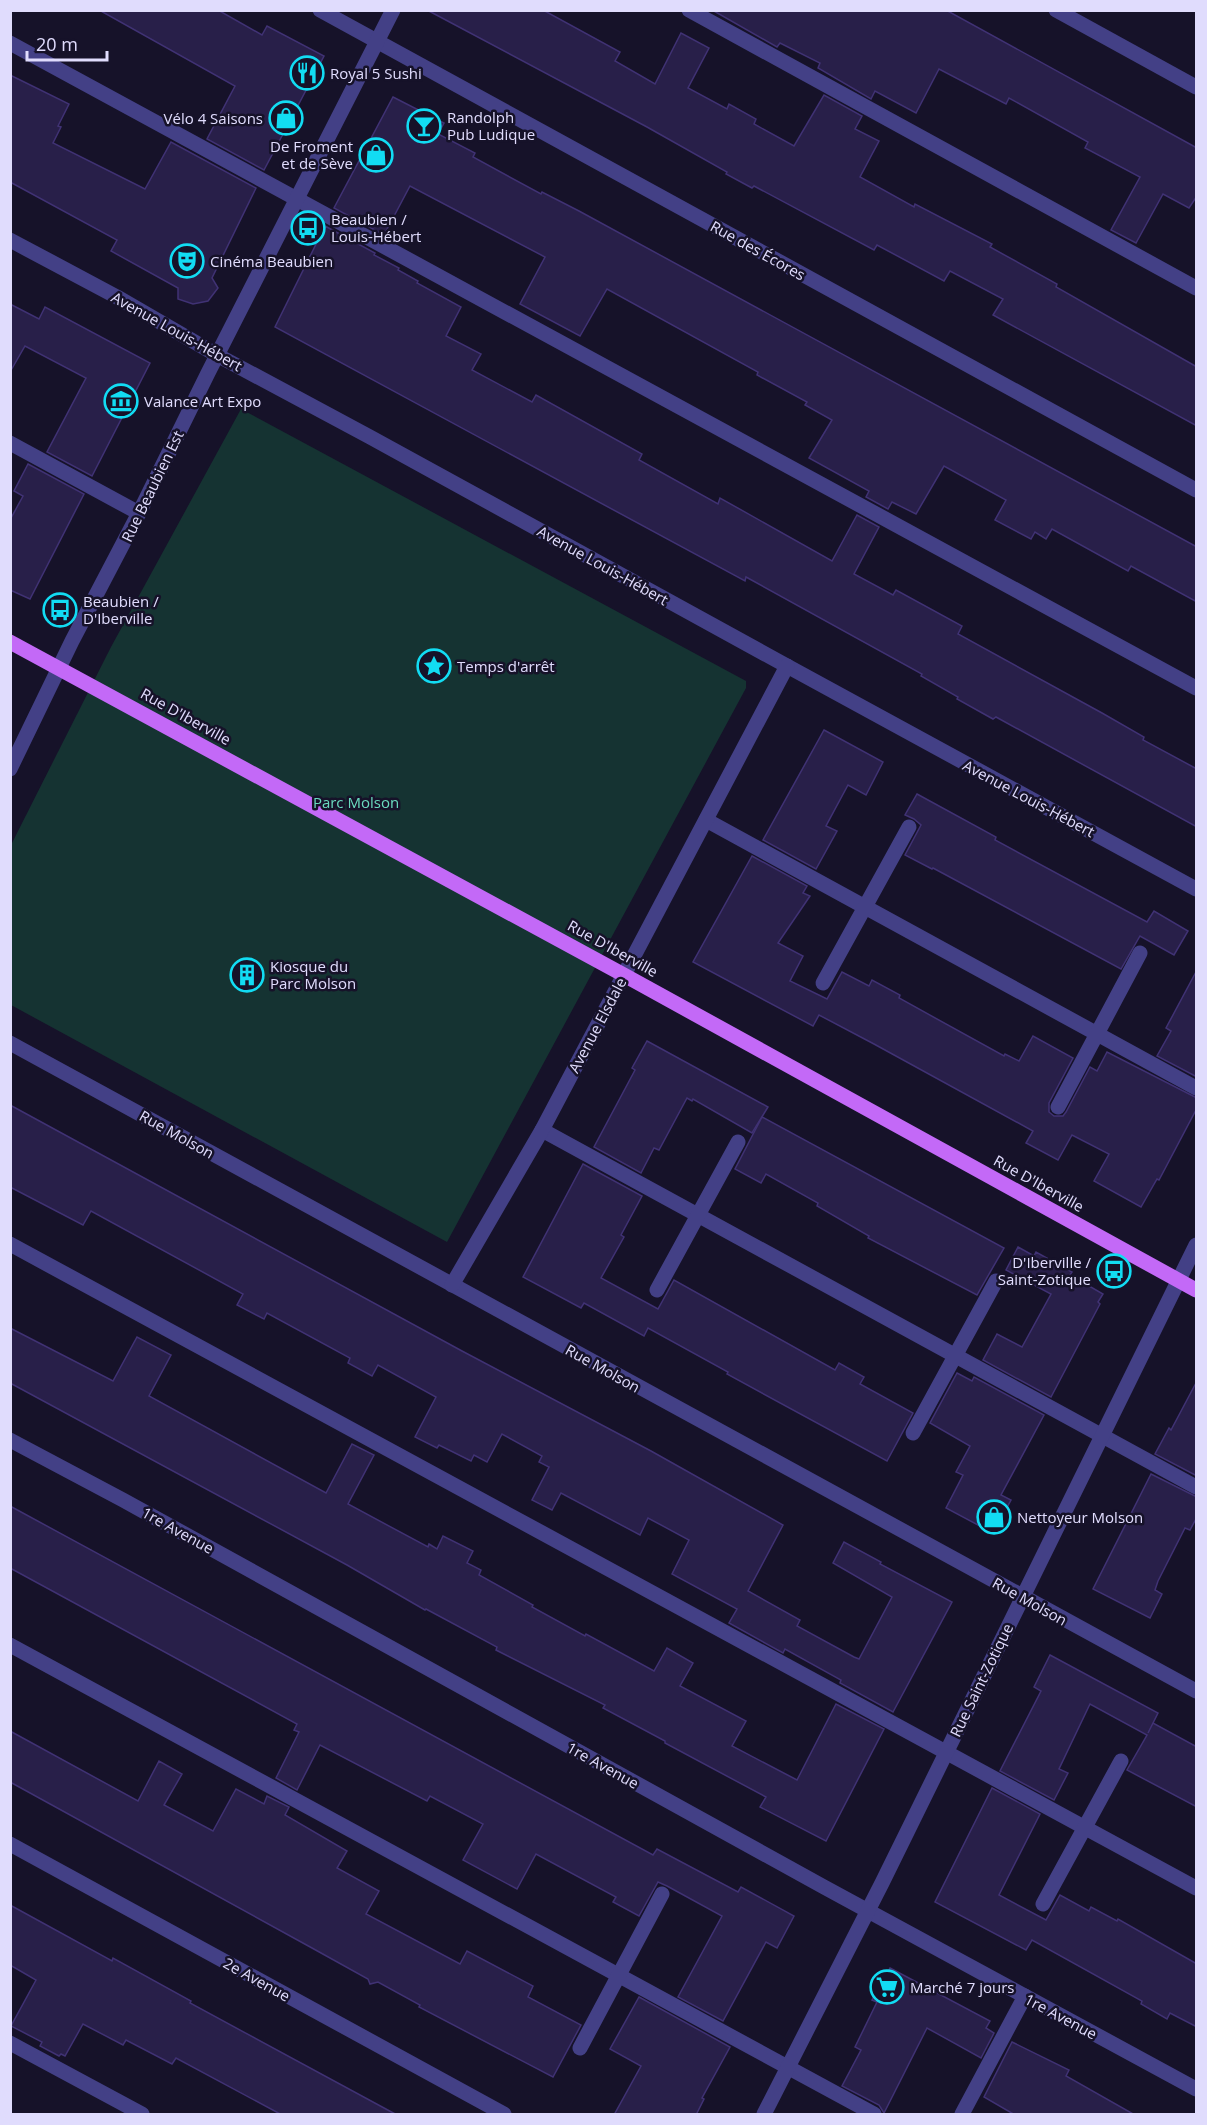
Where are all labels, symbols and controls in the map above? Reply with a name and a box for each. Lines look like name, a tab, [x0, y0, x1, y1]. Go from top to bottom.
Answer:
scale bar	[27, 24, 106, 62]
text: 20 m	[36, 32, 78, 56]
restaurant icon: Royal 5 Sushi	[289, 55, 325, 91]
place label: Royal 5 Sushi	[330, 63, 422, 83]
shop icon: Vélo 4 Saisons	[268, 100, 304, 136]
place label: Randolph Pub Ludique	[447, 107, 535, 144]
place label: Vélo 4 Saisons	[164, 108, 263, 128]
bar icon: Randolph Pub Ludique	[406, 108, 442, 144]
place label: De Froment et de Sève	[270, 136, 353, 173]
shop icon: De Froment et de Sève	[358, 137, 394, 173]
place label: Beaubien / Louis-Hébert	[331, 209, 421, 246]
bus stop icon: Beaubien / Louis-Hébert	[290, 210, 326, 246]
street label: Rue des Écores	[707, 216, 809, 284]
theatre icon: Cinéma Beaubien	[169, 243, 205, 279]
place label: Cinéma Beaubien	[210, 251, 333, 271]
street label: Avenue Louis-Hébert	[108, 287, 246, 375]
museum icon: Valance Art Expo	[103, 383, 139, 419]
place label: Valance Art Expo	[144, 391, 261, 411]
street label: Rue Beaubien Est	[116, 427, 188, 545]
street label: Avenue Louis-Hébert	[534, 521, 672, 609]
place label: Beaubien / D'Iberville	[83, 591, 159, 628]
bus stop icon: Beaubien / D'Iberville	[42, 592, 78, 628]
place icon: Temps d'arrêt	[416, 648, 452, 684]
place label: Temps d'arrêt	[457, 656, 555, 676]
street label: Rue D'Iberville	[137, 683, 235, 749]
street label: Avenue Louis-Hébert	[960, 755, 1098, 841]
park label: Parc Molson	[313, 792, 399, 812]
street label: Rue D'Iberville	[564, 915, 662, 981]
place label: Kiosque du Parc Molson	[270, 956, 356, 993]
building icon: Kiosque du Parc Molson	[229, 957, 265, 993]
street label: Avenue Elsdale	[563, 974, 631, 1076]
street label: Rue Molson	[136, 1105, 218, 1163]
street label: Rue D'Iberville	[990, 1150, 1088, 1216]
place label: D'Iberville / Saint-Zotique	[998, 1252, 1091, 1289]
bus stop icon: D'Iberville / Saint-Zotique	[1096, 1253, 1132, 1289]
street label: Rue Molson	[562, 1339, 644, 1397]
shop icon: Nettoyeur Molson	[976, 1499, 1012, 1535]
street label: 1re Avenue	[138, 1502, 218, 1558]
place label: Nettoyeur Molson	[1017, 1507, 1143, 1527]
street label: Rue Molson	[989, 1572, 1071, 1630]
street label: Rue Saint-Zotique	[945, 1620, 1017, 1740]
street label: 1re Avenue	[563, 1737, 643, 1793]
street label: 2e Avenue	[220, 1953, 294, 2005]
supermarket icon: Marché 7 jours	[869, 1969, 905, 2005]
place label: Marché 7 jours	[910, 1977, 1014, 1997]
street label: 1re Avenue	[1021, 1989, 1101, 2043]

